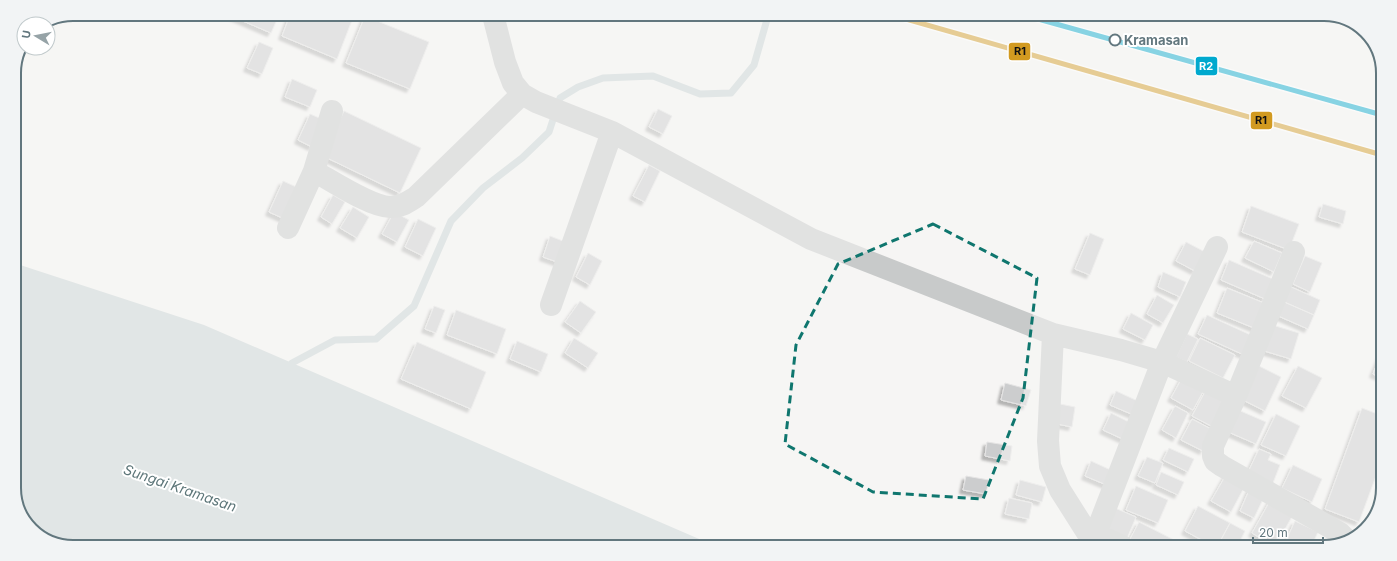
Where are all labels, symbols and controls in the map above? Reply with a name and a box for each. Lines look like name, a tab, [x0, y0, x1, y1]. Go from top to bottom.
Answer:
north arrow	[16, 16, 56, 56]
text: U	[19, 29, 34, 39]
place label: Kramasan	[1124, 32, 1188, 48]
marker: Kramasan	[1108, 33, 1122, 47]
line badge: R1	[1008, 42, 1031, 61]
text: R1	[1014, 44, 1026, 58]
line badge: R2	[1195, 56, 1218, 76]
text: R2	[1199, 59, 1213, 73]
line badge: R1	[1250, 111, 1273, 130]
text: R1	[1255, 113, 1267, 127]
water label: Sungai Kramasan	[122, 460, 239, 515]
scale bar	[1253, 519, 1323, 545]
text: 20 m	[1259, 525, 1288, 540]

